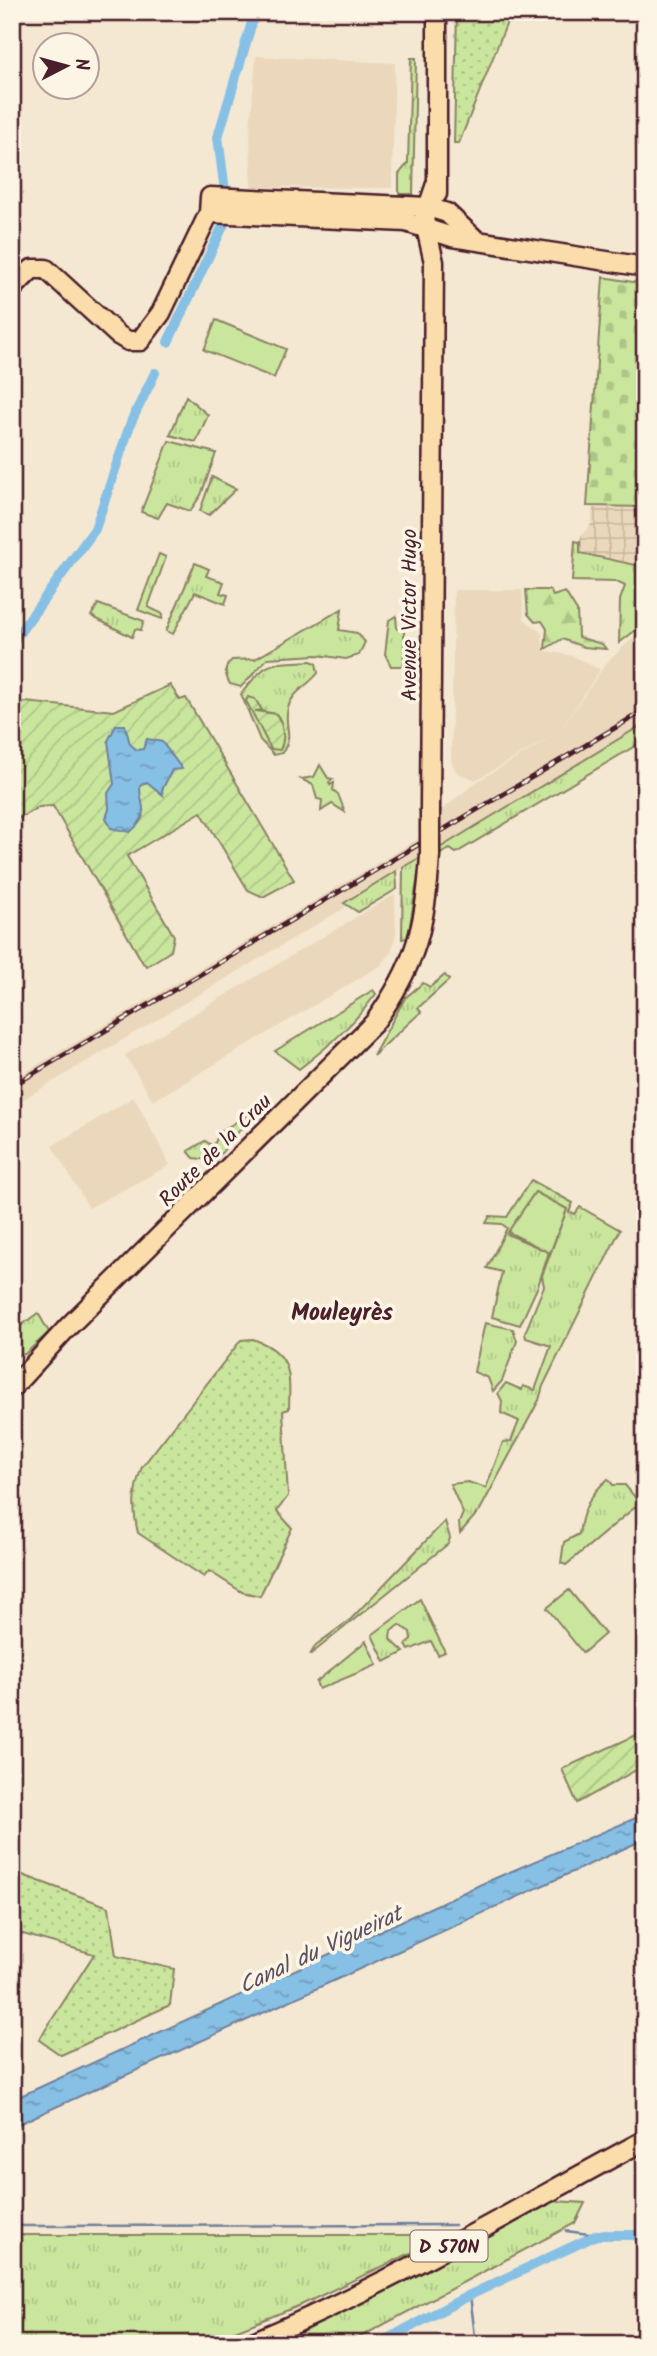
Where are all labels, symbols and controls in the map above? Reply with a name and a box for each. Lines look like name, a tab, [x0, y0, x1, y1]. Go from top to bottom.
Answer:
north arrow	[32, 32, 102, 102]
text: N	[65, 57, 96, 72]
street label: Avenue Victor Hugo	[394, 529, 427, 701]
street label: Route de la Crau	[152, 1087, 280, 1215]
district label: Mouleyrès	[291, 1294, 393, 1333]
water label: Canal du Vigueirat	[233, 1895, 412, 2005]
road number: D 570N	[410, 2230, 488, 2262]

